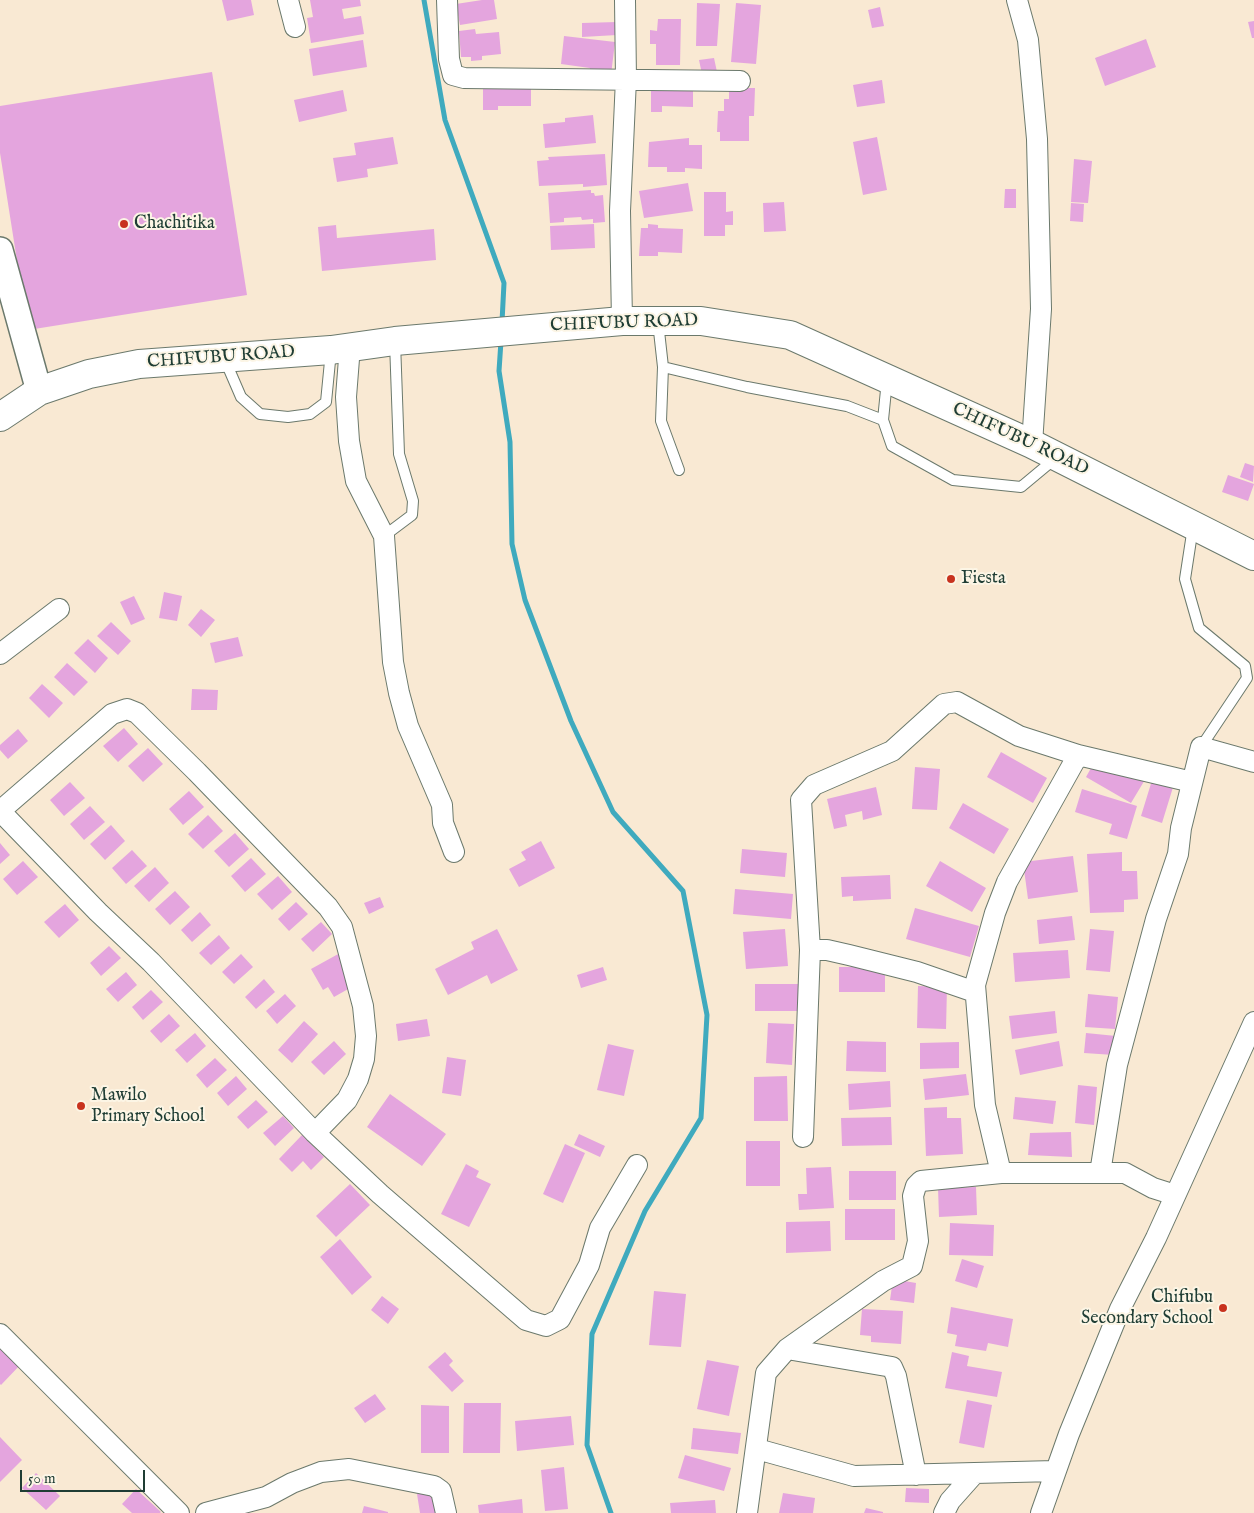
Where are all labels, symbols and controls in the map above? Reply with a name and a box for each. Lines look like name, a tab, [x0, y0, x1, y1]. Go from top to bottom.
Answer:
place label: Chachitika	[134, 213, 215, 235]
marker: Chachitika	[118, 218, 130, 230]
street label: CHIFUBU ROAD	[550, 311, 698, 337]
street label: CHIFUBU ROAD	[146, 342, 296, 374]
street label: CHIFUBU ROAD	[948, 399, 1092, 481]
place label: Fiesta	[961, 568, 1006, 590]
marker: Fiesta	[945, 573, 957, 585]
place label: Mawilo Primary School	[91, 1085, 205, 1128]
marker: Mawilo Primary School	[75, 1100, 87, 1112]
place label: Chifubu Secondary School	[1081, 1287, 1213, 1330]
marker: Chifubu Secondary School	[1217, 1302, 1229, 1314]
scale bar	[22, 1460, 148, 1492]
text: 50 m	[28, 1469, 56, 1488]

